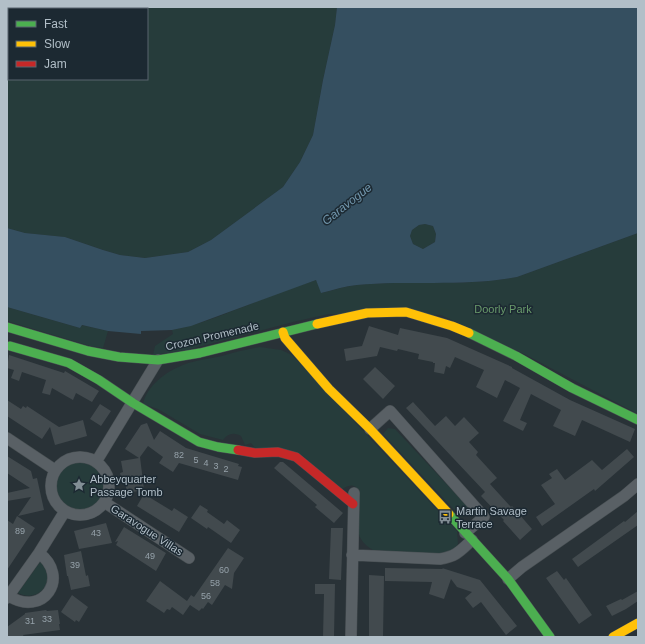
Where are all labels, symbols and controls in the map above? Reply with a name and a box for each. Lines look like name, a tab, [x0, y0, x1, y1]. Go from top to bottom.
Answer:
legend	[8, 8, 148, 80]
text: Fast	[44, 17, 68, 31]
text: Slow	[44, 37, 70, 51]
text: Jam	[44, 57, 67, 71]
water label: Garavogue	[319, 180, 375, 228]
park label: Doorly Park	[474, 303, 532, 315]
street label: Crozon Promenade	[164, 319, 260, 353]
house number: 82	[174, 450, 184, 460]
house number: 5	[193, 455, 199, 465]
house number: 4	[203, 458, 209, 468]
house number: 3	[213, 461, 219, 471]
house number: 2	[223, 464, 229, 474]
place label: Abbeyquarter Passage Tomb	[90, 473, 163, 498]
place icon: Abbeyquarter Passage Tomb	[71, 477, 87, 493]
street label: Garavogue Villas	[109, 502, 186, 558]
place label: Martin Savage Terrace	[456, 505, 527, 530]
bus stop icon: Martin Savage Terrace	[437, 509, 453, 525]
house number: 89	[15, 526, 25, 536]
house number: 43	[91, 528, 101, 538]
house number: 49	[145, 551, 155, 561]
house number: 39	[70, 560, 80, 570]
house number: 60	[219, 565, 229, 575]
house number: 58	[210, 578, 220, 588]
house number: 56	[201, 591, 211, 601]
house number: 33	[42, 614, 52, 624]
house number: 31	[25, 616, 35, 626]

